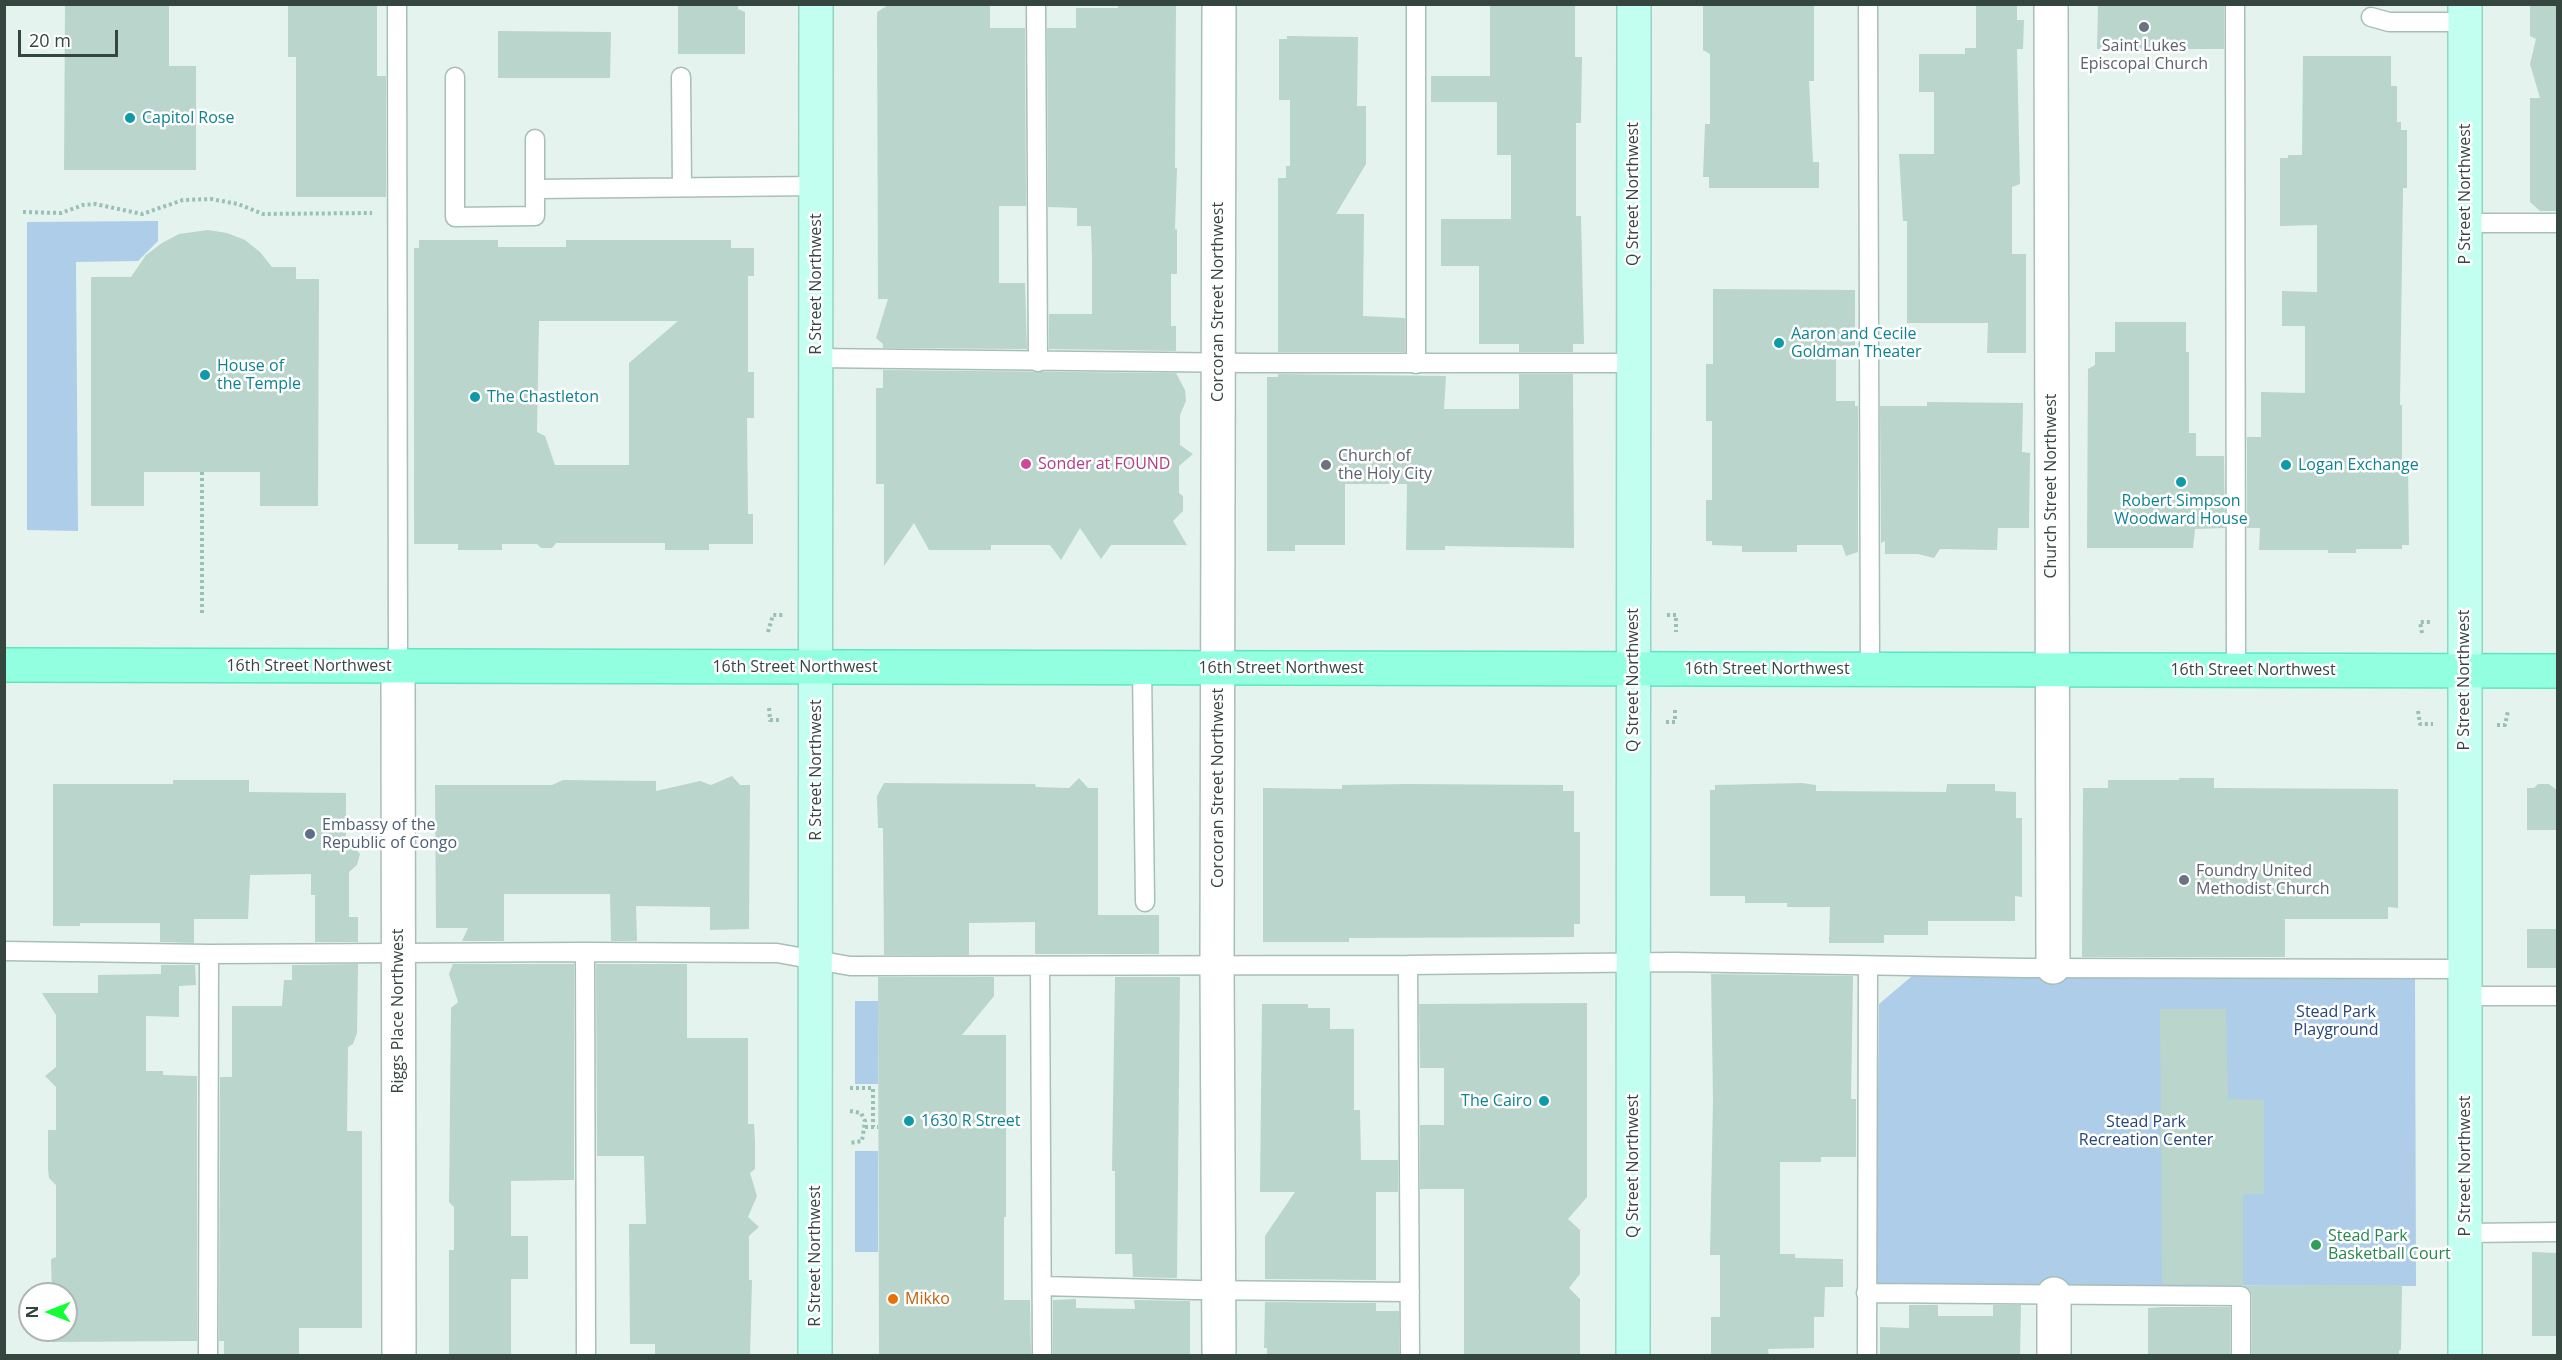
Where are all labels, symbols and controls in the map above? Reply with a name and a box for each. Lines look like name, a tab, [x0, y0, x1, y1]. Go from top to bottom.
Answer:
scale bar	[21, 18, 122, 56]
marker: Saint Lukes Episcopal Church	[2137, 20, 2151, 34]
text: 20 m	[29, 28, 71, 52]
place label: Saint Lukes Episcopal Church	[2080, 36, 2208, 74]
place label: Capitol Rose	[142, 108, 234, 128]
marker: Capitol Rose	[123, 111, 137, 125]
street label: Q Street Northwest	[1623, 122, 1643, 266]
street label: P Street Northwest	[2455, 123, 2475, 265]
street label: Corcoran Street Northwest	[1208, 202, 1228, 402]
street label: R Street Northwest	[806, 213, 826, 355]
place label: Aaron and Cecile Goldman Theater	[1791, 324, 1921, 362]
marker: Aaron and Cecile Goldman Theater	[1772, 336, 1786, 350]
place label: House of the Temple	[217, 356, 301, 394]
marker: House of the Temple	[198, 368, 212, 382]
place label: The Chastleton	[487, 387, 599, 407]
marker: The Chastleton	[468, 390, 482, 404]
street label: Church Street Northwest	[2041, 393, 2061, 579]
place label: Church of the Holy City	[1338, 446, 1432, 484]
place label: Sonder at FOUND	[1038, 454, 1170, 474]
place label: Logan Exchange	[2298, 455, 2419, 475]
marker: Sonder at FOUND	[1019, 457, 1033, 471]
marker: Church of the Holy City	[1319, 458, 1333, 472]
marker: Logan Exchange	[2279, 458, 2293, 472]
marker: Robert Simpson Woodward House	[2174, 475, 2188, 489]
place label: Robert Simpson Woodward House	[2114, 491, 2248, 529]
street label: Q Street Northwest	[1623, 608, 1643, 752]
street label: P Street Northwest	[2454, 609, 2474, 751]
street label: 16th Street Northwest	[226, 656, 392, 676]
street label: 16th Street Northwest	[712, 657, 878, 677]
street label: 16th Street Northwest	[1198, 658, 1364, 678]
street label: 16th Street Northwest	[1684, 659, 1850, 679]
street label: 16th Street Northwest	[2170, 660, 2336, 680]
street label: Corcoran Street Northwest	[1208, 688, 1228, 888]
street label: R Street Northwest	[806, 699, 826, 841]
place label: Embassy of the Republic of Congo	[322, 815, 457, 853]
marker: Embassy of the Republic of Congo	[303, 827, 317, 841]
place label: Foundry United Methodist Church	[2196, 861, 2330, 899]
marker: Foundry United Methodist Church	[2177, 873, 2191, 887]
street label: Riggs Place Northwest	[388, 929, 408, 1093]
park label: Stead Park Playground	[2294, 1002, 2378, 1040]
place label: The Cairo	[1461, 1091, 1532, 1111]
marker: The Cairo	[1537, 1094, 1551, 1108]
street label: Q Street Northwest	[1623, 1094, 1643, 1238]
street label: P Street Northwest	[2455, 1095, 2475, 1237]
place label: 1630 R Street	[921, 1111, 1020, 1131]
park label: Stead Park Recreation Center	[2079, 1112, 2213, 1150]
marker: 1630 R Street	[902, 1114, 916, 1128]
street label: R Street Northwest	[805, 1185, 825, 1327]
place label: Stead Park Basketball Court	[2328, 1226, 2451, 1264]
marker: Stead Park Basketball Court	[2309, 1238, 2323, 1252]
north arrow	[18, 1282, 78, 1342]
place label: Mikko	[905, 1289, 950, 1309]
marker: Mikko	[886, 1292, 900, 1306]
text: N	[21, 1306, 43, 1319]

